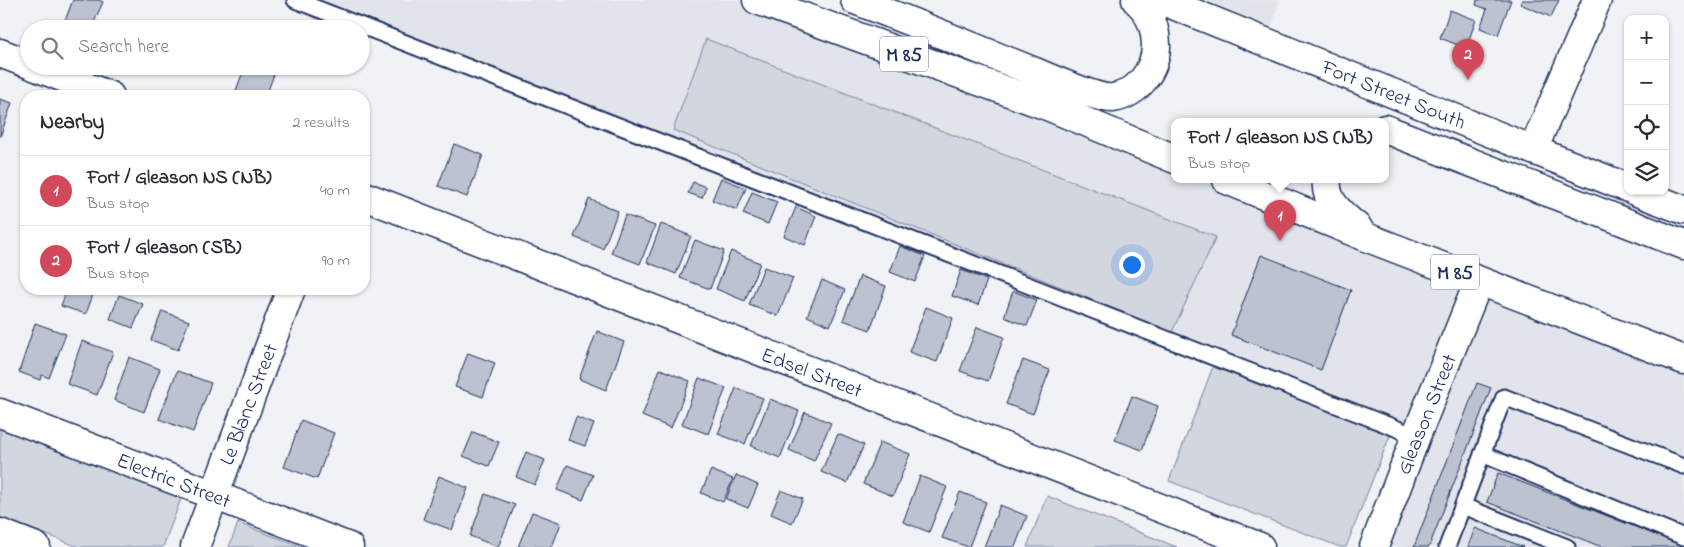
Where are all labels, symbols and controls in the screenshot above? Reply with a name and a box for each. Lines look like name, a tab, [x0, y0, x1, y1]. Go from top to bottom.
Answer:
map controls	[1624, 15, 1669, 195]
button: +	[1624, 15, 1669, 60]
search box	[20, 20, 370, 75]
icon: search	[38, 34, 66, 62]
text: Search here	[78, 34, 169, 61]
road number: M 85	[880, 36, 928, 72]
pin: 2	[1452, 39, 1484, 80]
street label: Fort Street South	[1316, 53, 1470, 138]
button: −	[1624, 60, 1669, 105]
button: locate	[1624, 105, 1669, 150]
text: Nearby	[40, 108, 104, 138]
text: 2 results	[292, 111, 350, 135]
popup	[1171, 118, 1389, 183]
text: Fort / Gleason NS (NB)	[1188, 125, 1372, 152]
button: layers	[1624, 150, 1669, 195]
text: Bus stop	[1188, 152, 1250, 176]
text: Fort / Gleason NS (NB)	[87, 165, 272, 192]
text: 1	[53, 179, 59, 203]
text: 40 m	[320, 179, 350, 203]
text: Bus stop	[87, 192, 150, 216]
pin: 1	[1264, 200, 1296, 241]
text: Fort / Gleason (SB)	[87, 235, 241, 262]
text: 2	[52, 249, 60, 273]
text: 90 m	[322, 249, 350, 273]
your location	[1119, 252, 1145, 278]
road number: M 85	[1431, 254, 1479, 290]
text: Bus stop	[87, 262, 150, 286]
street label: Le Blanc Street	[213, 340, 287, 470]
street label: Edsel Street	[756, 341, 866, 407]
street label: Gleason Street	[1390, 350, 1466, 480]
street label: Electric Street	[112, 446, 235, 517]

